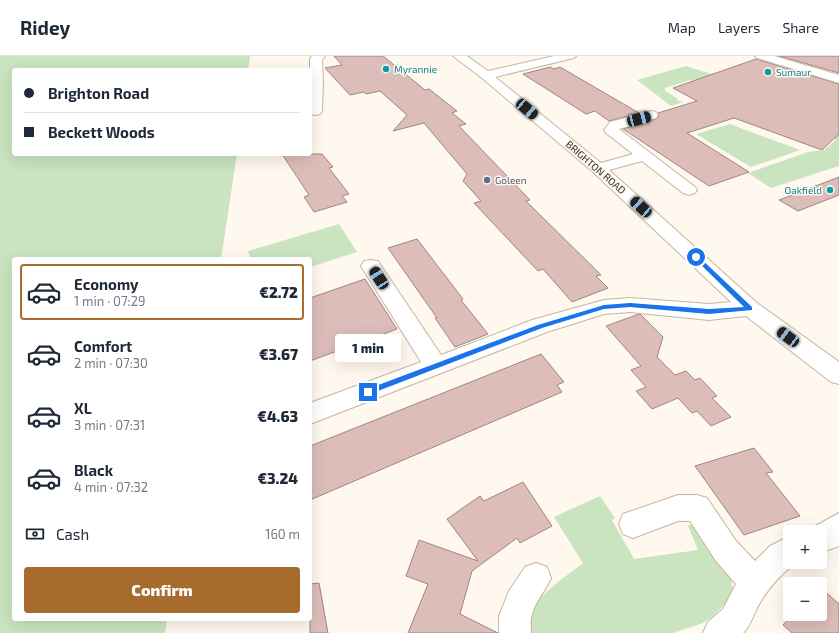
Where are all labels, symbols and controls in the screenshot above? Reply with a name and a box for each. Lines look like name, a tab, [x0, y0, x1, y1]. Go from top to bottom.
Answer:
text: Ridey	[20, 16, 70, 39]
text: Map	[668, 19, 696, 36]
text: Layers	[718, 19, 760, 36]
text: Share	[782, 19, 819, 36]
place label: Myrannie	[394, 63, 437, 75]
marker: Myrannie	[381, 64, 391, 74]
place label: Sumaur	[776, 66, 811, 78]
marker: Sumaur	[763, 67, 773, 77]
text: Brighton Road	[48, 84, 149, 102]
car	[514, 97, 540, 121]
car	[626, 110, 652, 128]
text: Beckett Woods	[48, 123, 155, 141]
street label: BRIGHTON ROAD	[564, 138, 629, 196]
place label: Goleen	[495, 174, 527, 186]
marker: Goleen	[482, 175, 492, 185]
place label: Oakfield	[785, 184, 822, 196]
marker: Oakfield	[825, 185, 835, 195]
car	[628, 195, 654, 219]
route start	[687, 248, 705, 266]
car	[367, 265, 391, 291]
icon: car	[26, 274, 62, 310]
text: Economy	[74, 275, 139, 293]
text: €2.72	[259, 283, 298, 301]
text: 1 min · 07:29	[74, 293, 145, 309]
car	[775, 325, 801, 349]
callout: 1 min	[335, 334, 401, 362]
icon: car	[26, 336, 62, 372]
text: Comfort	[74, 337, 132, 355]
text: 1 min	[352, 340, 384, 356]
text: €3.67	[259, 345, 298, 363]
text: 2 min · 07:30	[74, 355, 148, 371]
route end	[359, 383, 377, 401]
icon: car	[26, 398, 62, 434]
text: XL	[74, 399, 92, 417]
text: €4.63	[257, 407, 298, 425]
text: 3 min · 07:31	[74, 417, 145, 433]
icon: car	[26, 460, 62, 496]
text: Black	[74, 461, 113, 479]
text: €3.24	[257, 469, 298, 487]
text: 4 min · 07:32	[74, 479, 148, 495]
icon: cash	[24, 523, 46, 545]
text: Cash	[56, 525, 89, 543]
map controls	[783, 525, 827, 621]
button: +	[783, 525, 827, 569]
text: 160 m	[265, 526, 300, 542]
button: Confirm	[24, 567, 300, 613]
button: −	[783, 577, 827, 621]

